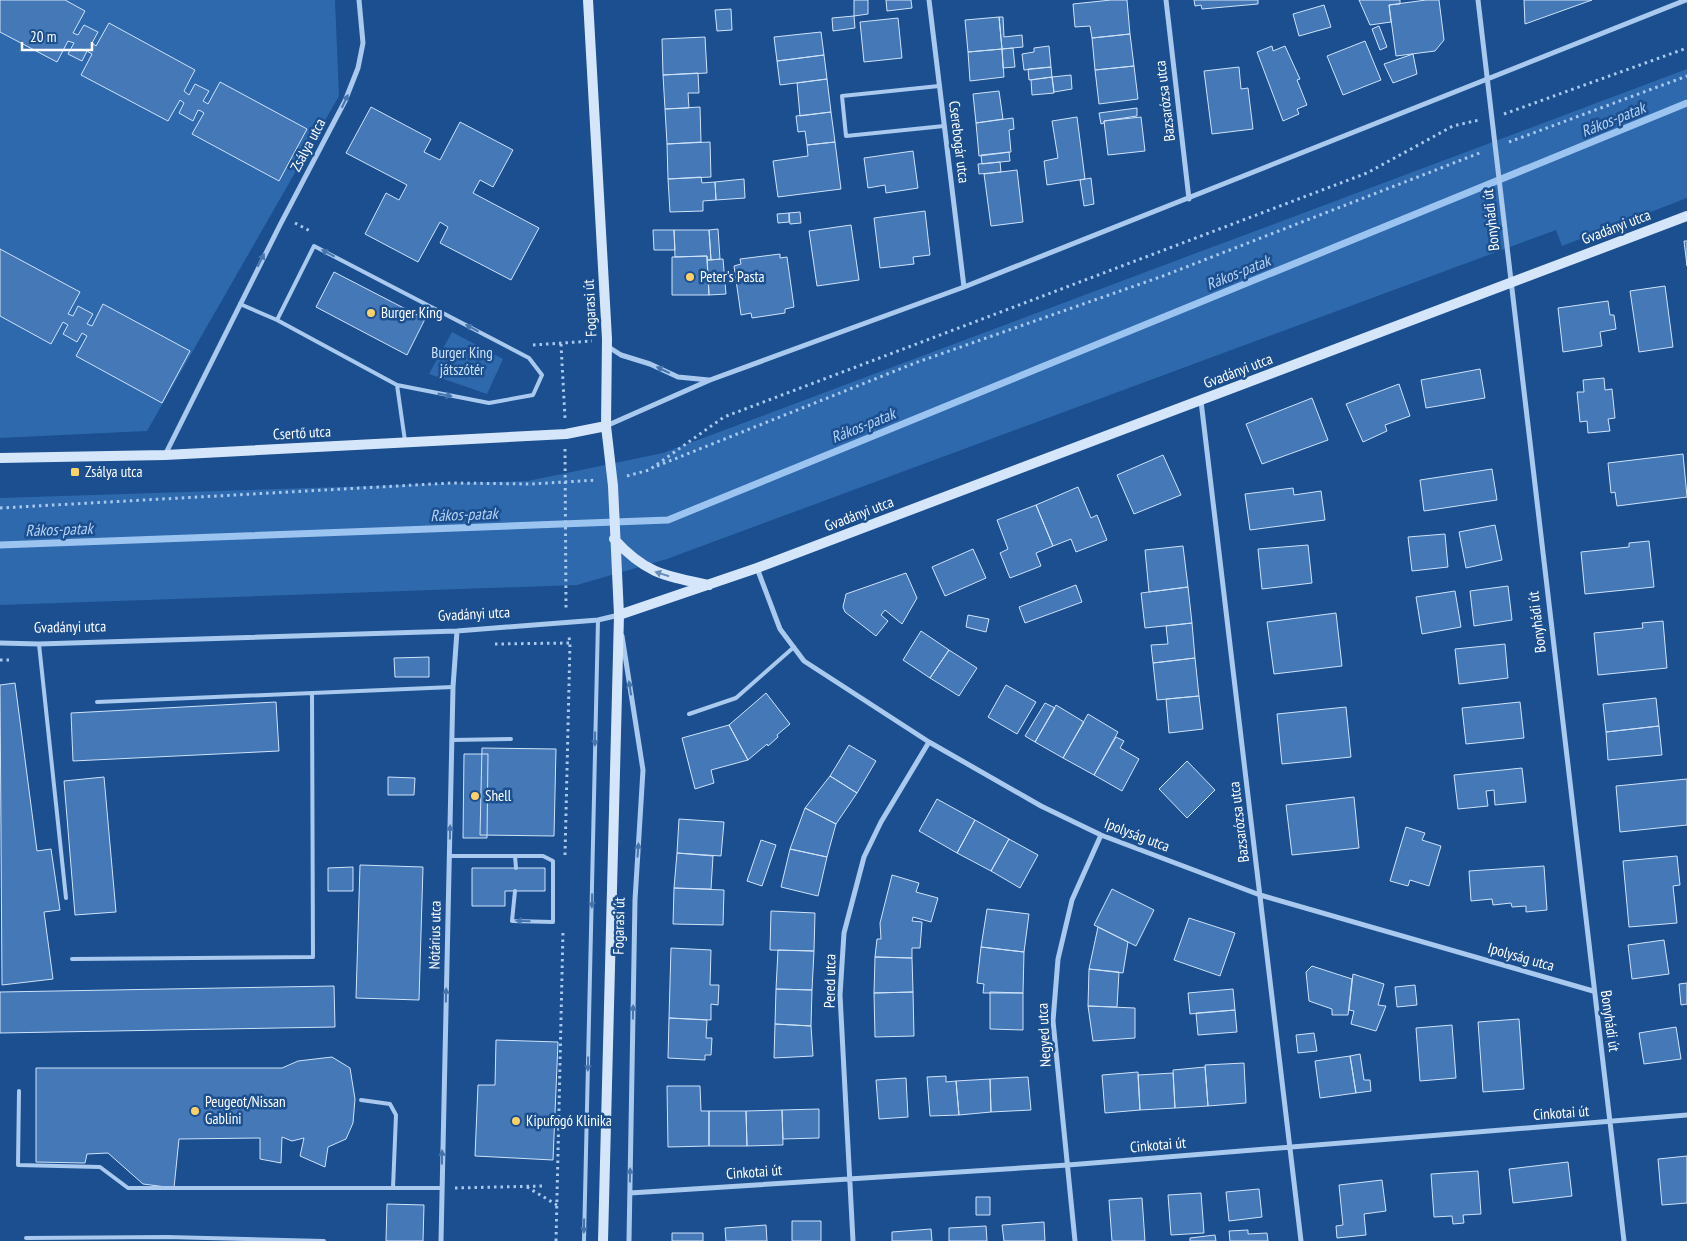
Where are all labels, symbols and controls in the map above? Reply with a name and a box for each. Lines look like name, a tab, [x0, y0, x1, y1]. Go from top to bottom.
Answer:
scale bar	[22, 20, 92, 52]
text: 20 m	[30, 27, 56, 46]
street label: Bazsarózsa utca	[1150, 59, 1179, 143]
one-way arrow	[341, 94, 349, 108]
water label: Rákos-patak	[1578, 96, 1650, 141]
street label: Cserebogár utca	[945, 100, 974, 184]
street label: Zsálya utca	[286, 115, 329, 175]
street label: Bonyhádi út	[1478, 188, 1503, 252]
street label: Gvadányi utca	[1579, 205, 1653, 248]
one-way arrow	[321, 249, 335, 257]
water label: Rákos-patak	[1203, 249, 1275, 294]
one-way arrow	[257, 253, 265, 268]
place label: Peter's Pasta	[700, 267, 765, 286]
marker: Peter's Pasta	[684, 271, 696, 283]
street label: Fogarasi út	[579, 279, 600, 337]
place label: Burger King	[381, 303, 442, 322]
marker: Burger King	[365, 307, 377, 319]
one-way arrow	[465, 324, 479, 332]
park label: Burger King játszótér	[431, 343, 493, 379]
street label: Gvadányi utca	[1201, 349, 1275, 392]
one-way arrow	[656, 365, 670, 373]
one-way arrow	[437, 391, 453, 399]
water label: Rákos-patak	[828, 402, 900, 447]
street label: Csertő utca	[273, 421, 331, 444]
place label: Zsálya utca	[85, 462, 143, 481]
marker: Zsálya utca	[69, 466, 81, 478]
street label: Gvadányi utca	[822, 492, 896, 535]
water label: Rákos-patak	[430, 503, 500, 525]
water label: Rákos-patak	[25, 518, 95, 540]
one-way arrow	[655, 570, 670, 577]
street label: Bonyhádi út	[1523, 590, 1550, 654]
street label: Gvadányi utca	[437, 602, 511, 625]
street label: Gvadányi utca	[34, 616, 106, 637]
one-way arrow	[626, 680, 634, 696]
one-way arrow	[591, 731, 599, 747]
street label: Bazsarózsa utca	[1224, 780, 1253, 864]
place label: Shell	[485, 786, 512, 805]
marker: Shell	[469, 790, 481, 802]
street label: Ipolyság utca	[1102, 813, 1172, 856]
one-way arrow	[446, 824, 454, 840]
one-way arrow	[634, 842, 642, 858]
one-way arrow	[587, 893, 595, 909]
street label: Fogarasi út	[609, 897, 628, 955]
street label: Nótárius utca	[424, 901, 445, 969]
one-way arrow	[515, 917, 531, 925]
street label: Ipolyság utca	[1486, 938, 1557, 975]
street label: Pered utca	[820, 954, 839, 1008]
one-way arrow	[442, 987, 450, 1003]
street label: Bonyhádi út	[1597, 989, 1624, 1053]
street label: Negyed utca	[1032, 1003, 1055, 1067]
one-way arrow	[629, 1004, 637, 1020]
one-way arrow	[584, 1056, 592, 1072]
place label: Peugeot/Nissan Gablini	[205, 1092, 286, 1128]
street label: Cinkotai út	[1532, 1101, 1590, 1124]
marker: Peugeot/Nissan Gablini	[189, 1105, 201, 1117]
place label: Kipufogó Klinika	[526, 1111, 612, 1130]
marker: Kipufogó Klinika	[510, 1115, 522, 1127]
street label: Cinkotai út	[1129, 1133, 1187, 1156]
one-way arrow	[439, 1149, 447, 1165]
street label: Cinkotai út	[725, 1160, 783, 1183]
one-way arrow	[626, 1167, 634, 1183]
one-way arrow	[580, 1218, 588, 1234]

